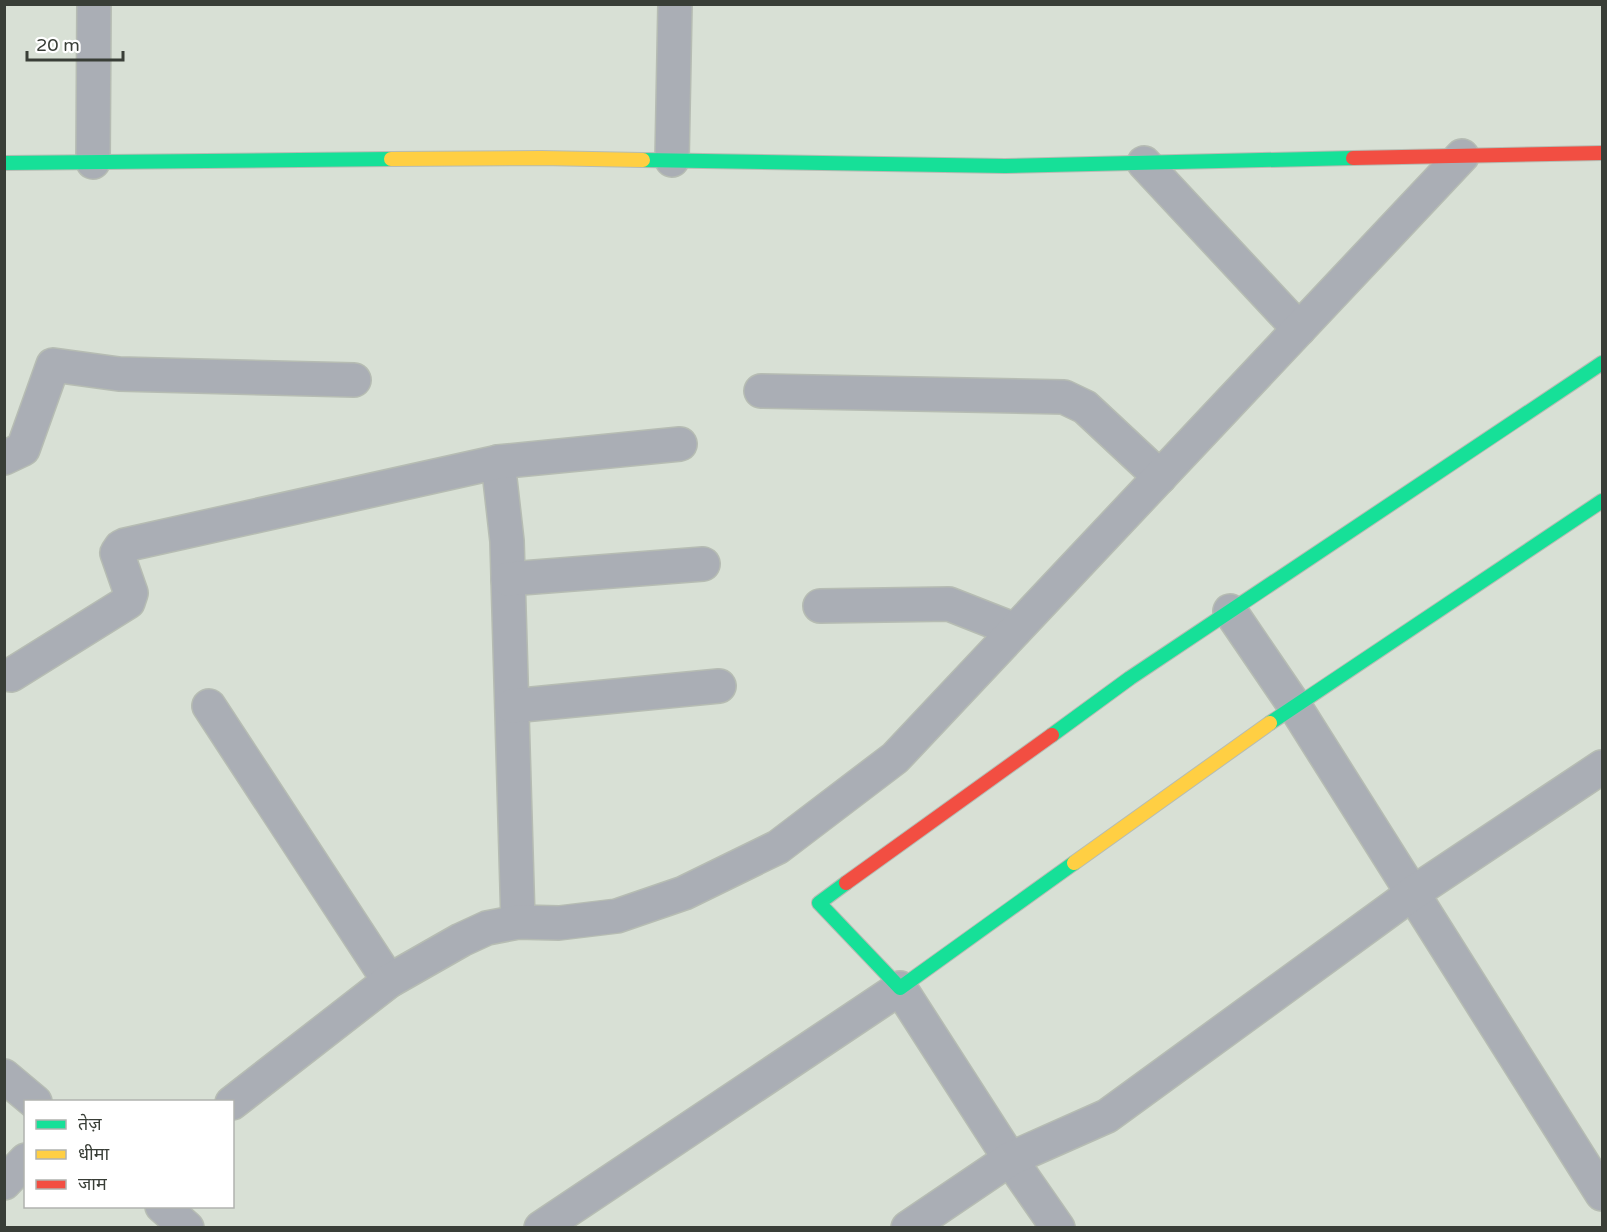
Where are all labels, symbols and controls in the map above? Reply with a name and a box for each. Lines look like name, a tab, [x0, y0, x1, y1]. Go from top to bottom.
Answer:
scale bar	[27, 24, 123, 62]
text: 20 m	[36, 34, 80, 56]
legend	[24, 1100, 234, 1208]
text: तेज़	[78, 1113, 102, 1135]
text: धीमा	[78, 1143, 109, 1165]
text: जाम	[78, 1173, 108, 1195]

